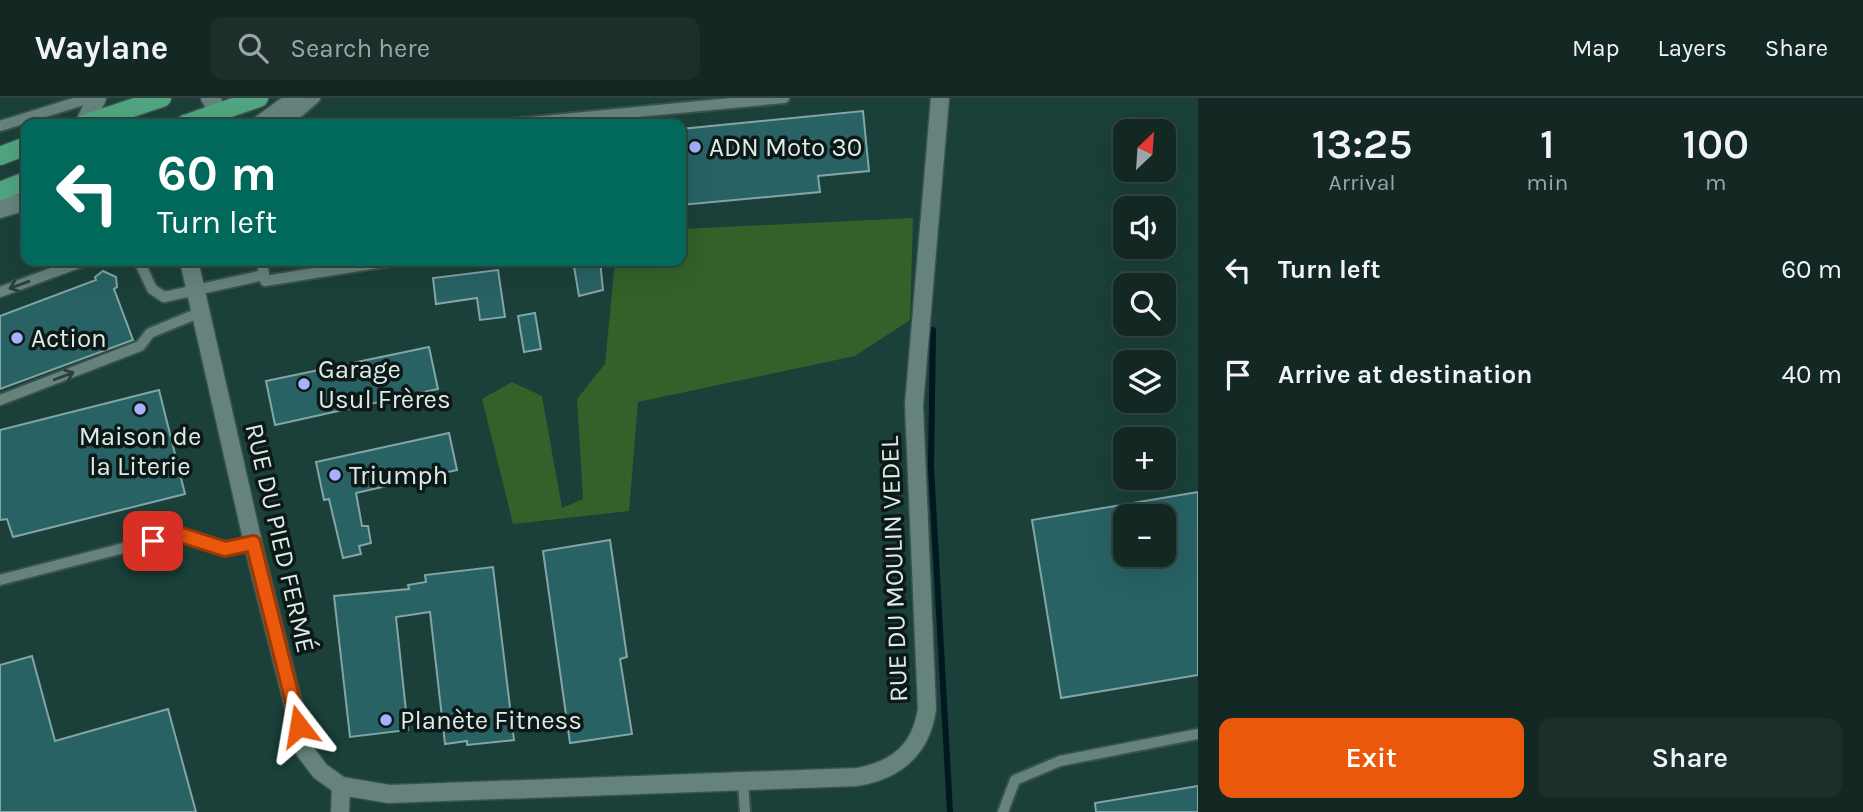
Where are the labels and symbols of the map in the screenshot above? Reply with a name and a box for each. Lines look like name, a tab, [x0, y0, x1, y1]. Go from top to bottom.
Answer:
north arrow	[1113, 119, 1176, 182]
place label: ADN Moto 30	[709, 132, 862, 163]
marker: ADN Moto 30	[687, 139, 703, 155]
one-way arrow	[9, 280, 31, 293]
place label: Action	[31, 323, 107, 354]
marker: Action	[9, 330, 25, 346]
place label: Garage Usul Frères	[318, 354, 451, 415]
one-way arrow	[52, 368, 74, 381]
marker: Garage Usul Frères	[296, 376, 312, 392]
marker: Maison de la Literie	[132, 401, 148, 417]
street label: RUE DU PIED FERMÉ	[239, 420, 322, 656]
place label: Maison de la Literie	[79, 421, 201, 482]
street label: RUE DU MOULIN VEDEL	[874, 435, 914, 703]
place label: Triumph	[349, 460, 448, 491]
marker: Triumph	[327, 467, 343, 483]
pin	[123, 511, 183, 571]
position arrow	[262, 689, 336, 763]
place label: Planète Fitness	[400, 705, 582, 736]
marker: Planète Fitness	[378, 712, 394, 728]

